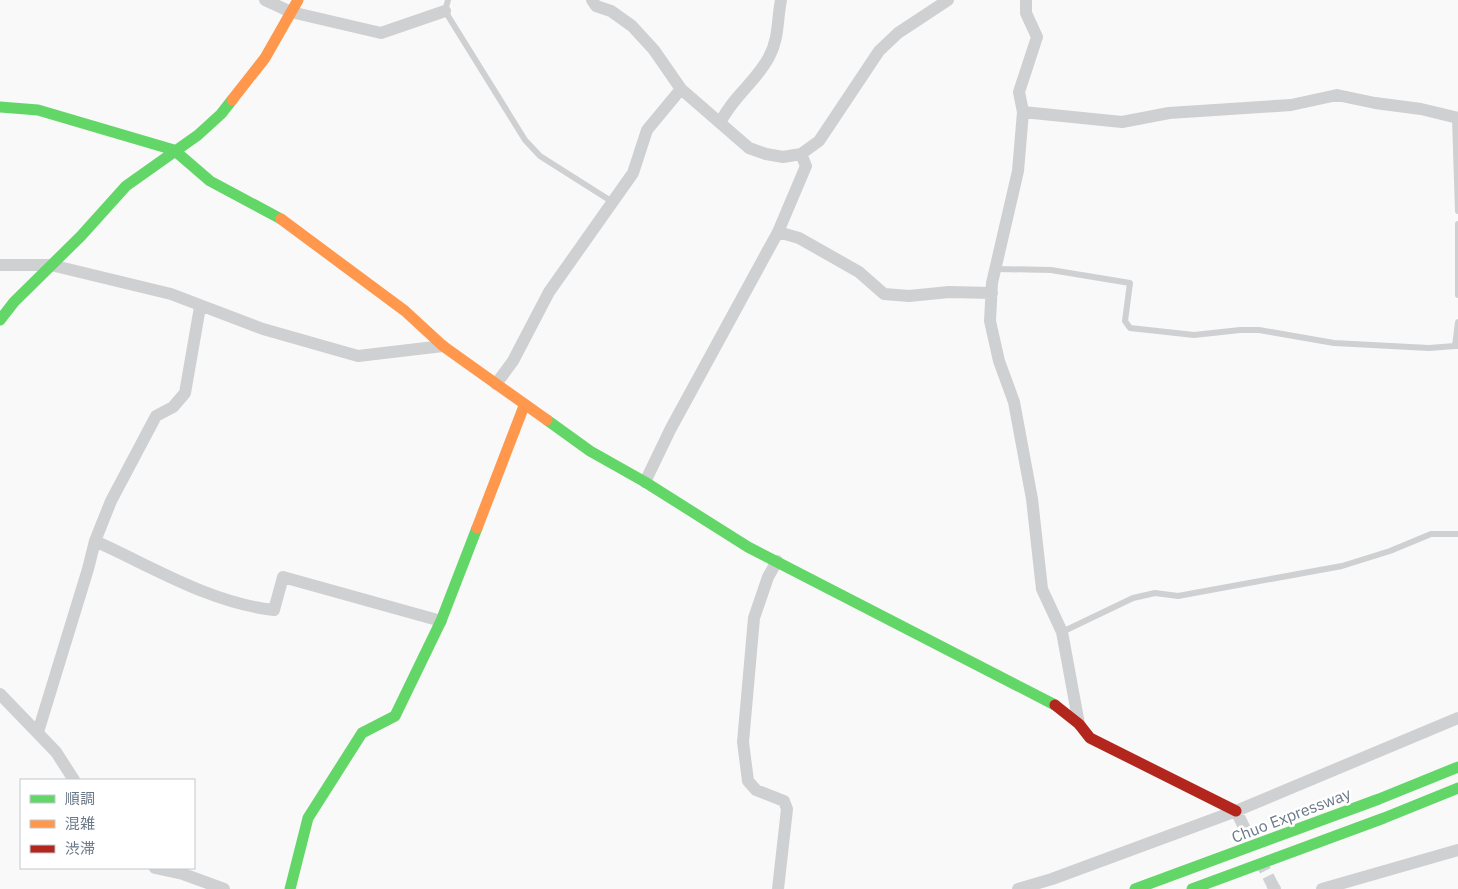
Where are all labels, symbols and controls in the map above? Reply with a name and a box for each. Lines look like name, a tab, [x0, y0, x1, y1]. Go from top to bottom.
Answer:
legend	[20, 779, 195, 869]
street label: Chuo Expressway	[1229, 783, 1353, 847]
text: 順調	[65, 789, 95, 808]
text: 混雑	[65, 814, 95, 833]
text: 渋滞	[65, 839, 95, 858]

